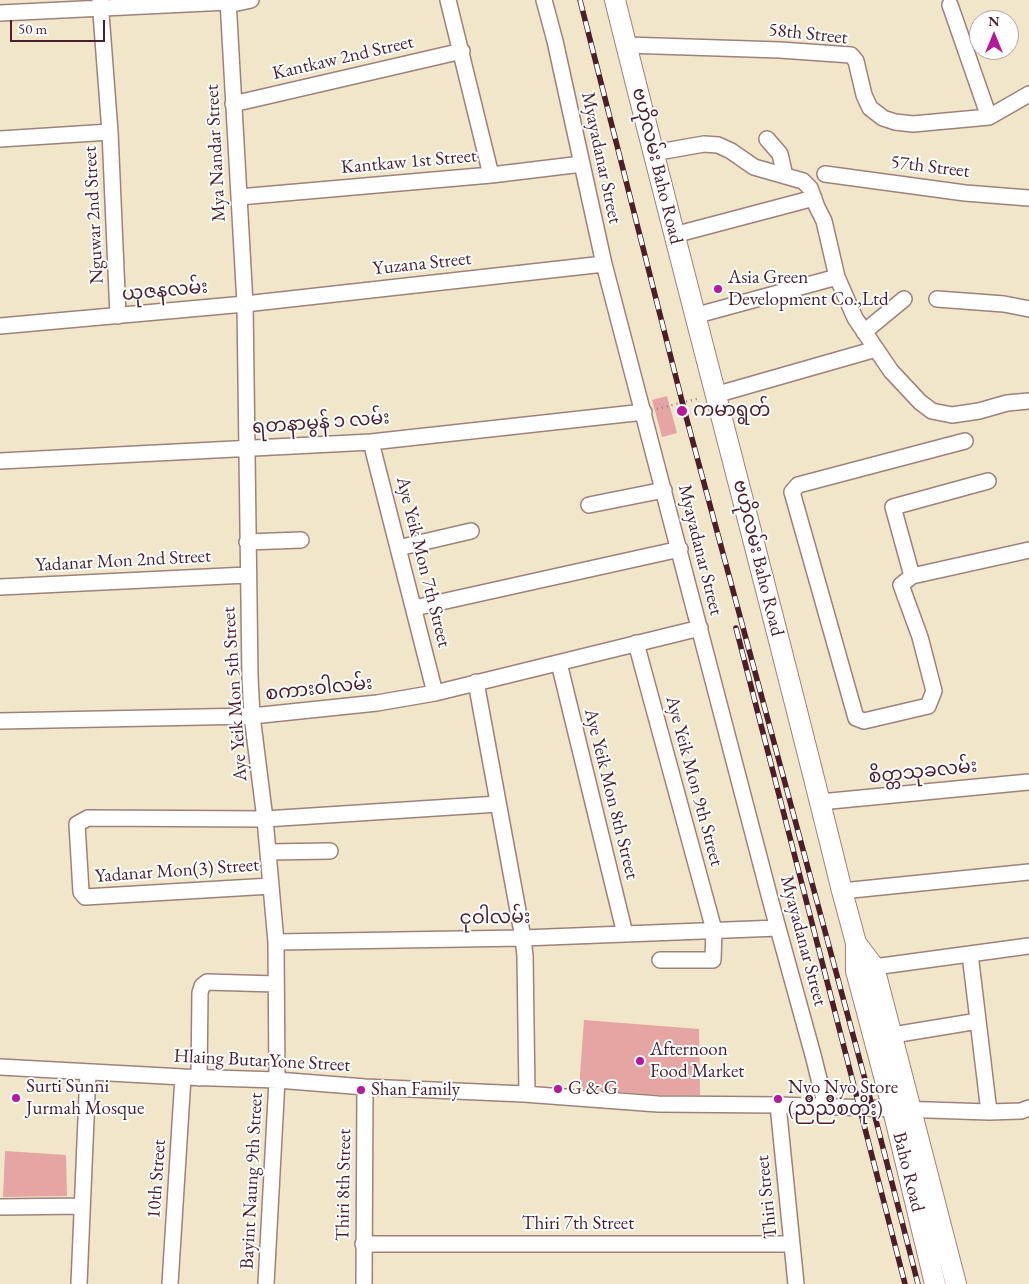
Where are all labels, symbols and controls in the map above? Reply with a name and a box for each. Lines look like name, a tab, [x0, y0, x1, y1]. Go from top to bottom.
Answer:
scale bar	[12, 10, 108, 42]
north arrow	[969, 10, 1019, 60]
text: N	[988, 12, 1000, 30]
text: 50 m	[18, 19, 47, 38]
street label: 58th Street	[767, 19, 849, 49]
street label: Kantkaw 2nd Street	[270, 31, 416, 85]
street label: Mya Nandar Street	[201, 84, 231, 222]
street label: ဗဟိုလမ်း Baho Road	[627, 85, 687, 247]
street label: Myayadanar Street	[576, 90, 626, 226]
street label: Nguwar 2nd Street	[79, 145, 109, 285]
street label: Kantkaw 1st Street	[340, 145, 478, 179]
street label: 57th Street	[889, 151, 971, 183]
street label: Yuzana Street	[372, 247, 472, 281]
place label: Asia Green Development Co.,Ltd	[728, 267, 889, 311]
street label: ယုဇနလမ်း	[121, 276, 209, 306]
marker: Asia Green Development Co.,Ltd	[712, 283, 724, 295]
place label: ကမာရွတ်	[693, 400, 770, 422]
marker: ကမာရွတ်	[675, 404, 689, 418]
street label: ရတနာမွန် ၁ လမ်း	[251, 407, 391, 439]
street label: Aye Yeik Mon 7th Street	[391, 474, 455, 650]
street label: ဗဟိုလမ်း Baho Road	[728, 477, 788, 639]
street label: Myayadanar Street	[673, 482, 727, 618]
street label: Yadanar Mon 2nd Street	[35, 545, 211, 577]
street label: Aye Yeik Mon 5th Street	[218, 606, 252, 782]
street label: စကား၀ါလမ်း	[264, 672, 374, 706]
street label: Aye Yeik Mon 9th Street	[660, 693, 728, 869]
street label: Aye Yeik Mon 8th Street	[579, 706, 643, 882]
street label: စိတ္တသုခလမ်း	[867, 755, 979, 789]
street label: Yadanar Mon(3) Street	[94, 854, 260, 888]
street label: Myayadanar Street	[775, 873, 831, 1009]
street label: ငုဝါလမ်း	[459, 906, 531, 930]
place label: Afternoon Food Market	[650, 1039, 744, 1083]
street label: Hlaing ButarYone Street	[173, 1045, 351, 1077]
marker: Afternoon Food Market	[634, 1055, 646, 1067]
place label: Surti Sunni Jurmah Mosque	[26, 1076, 144, 1120]
place label: Nyo Nyo Store (ညိဳညိဳစတိုး)	[788, 1077, 898, 1121]
place label: G & G	[568, 1078, 618, 1100]
place label: Shan Family	[371, 1079, 460, 1101]
marker: G & G	[552, 1083, 564, 1095]
marker: Shan Family	[355, 1084, 367, 1096]
marker: Surti Sunni Jurmah Mosque	[10, 1092, 22, 1104]
street label: Bayint Naung 9th Street	[236, 1092, 268, 1270]
marker: Nyo Nyo Store (ညိဳညိဳစတိုး)	[772, 1093, 784, 1105]
street label: Thiri 8th Street	[332, 1129, 356, 1241]
street label: Baho Road	[887, 1130, 929, 1214]
street label: 10th Street	[143, 1139, 171, 1219]
street label: Thiri Street	[751, 1154, 783, 1240]
street label: Thiri 7th Street	[522, 1213, 634, 1235]

